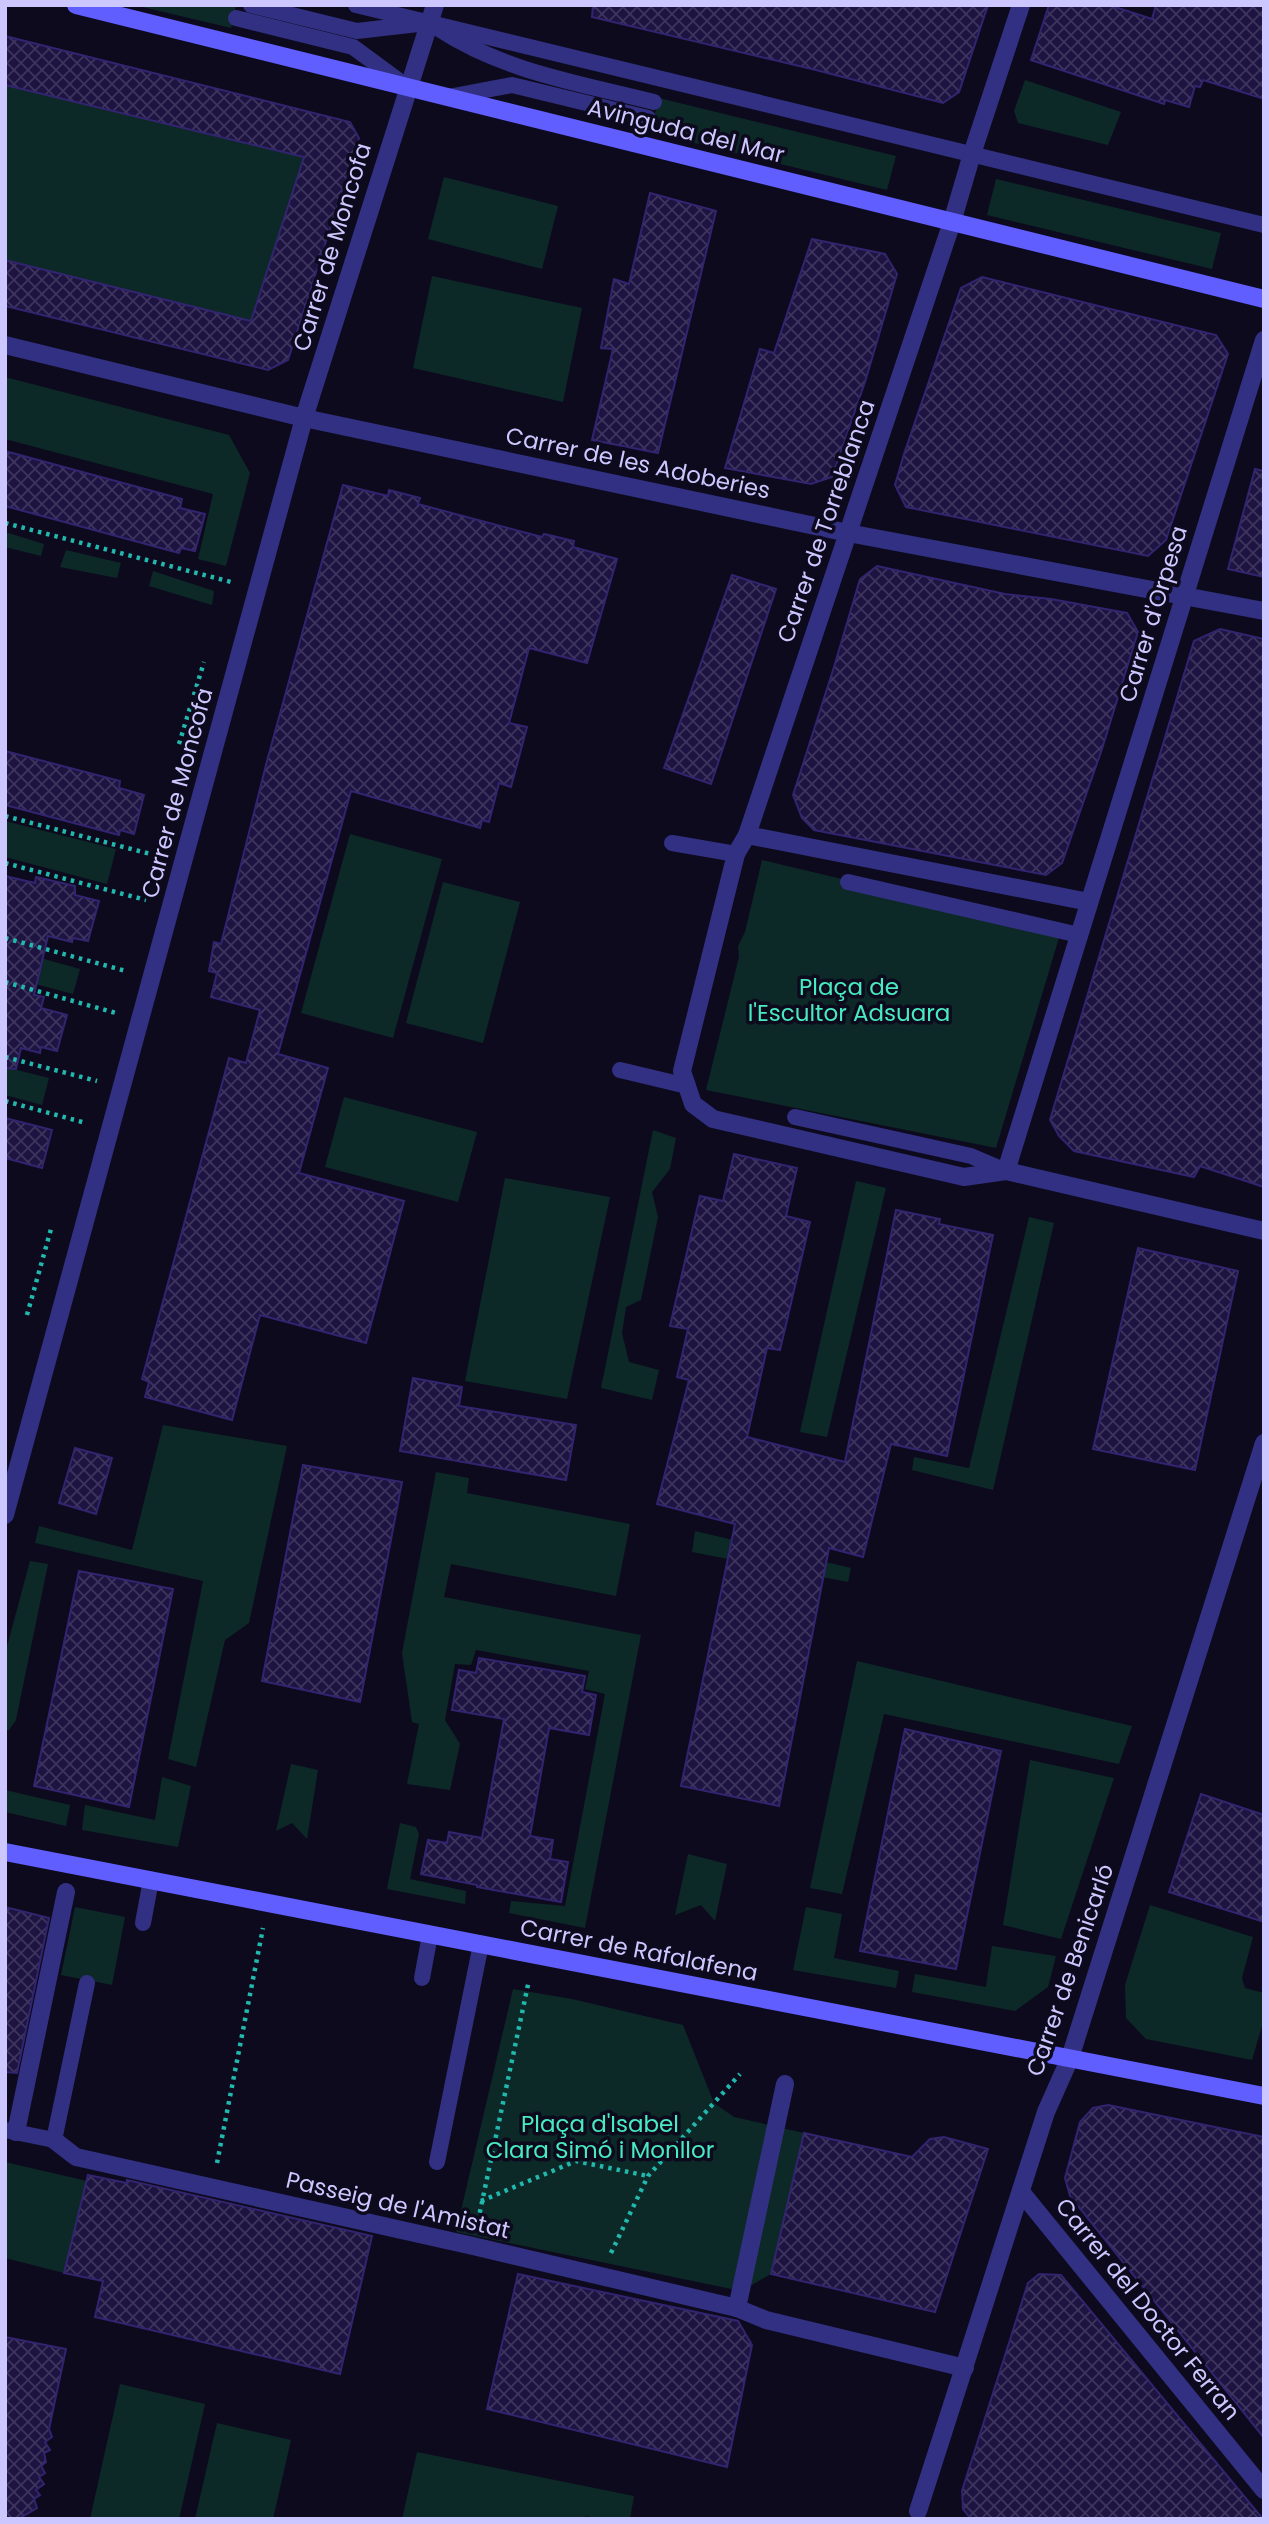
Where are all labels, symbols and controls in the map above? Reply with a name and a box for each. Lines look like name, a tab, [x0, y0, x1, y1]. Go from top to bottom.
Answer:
street label: Avinguda del Mar	[584, 91, 788, 171]
street label: Carrer de Moncofa	[285, 139, 379, 355]
street label: Carrer de Torreblanca	[769, 395, 883, 647]
street label: Carrer de les Adoberies	[503, 419, 773, 507]
street label: Carrer d'Orpesa	[1111, 522, 1195, 706]
street label: Carrer de Moncofa	[134, 684, 220, 902]
park label: Plaça de l'Escultor Adsuara	[748, 971, 950, 1029]
street label: Carrer de Benicarló	[1019, 1860, 1121, 2080]
street label: Carrer de Rafalafena	[517, 1911, 761, 1989]
park label: Plaça d'Isabel Clara Simó i Monllor	[486, 2108, 714, 2166]
street label: Passeig de l'Amistat	[283, 2164, 513, 2246]
street label: Carrer del Doctor Ferran	[1048, 2191, 1248, 2427]

